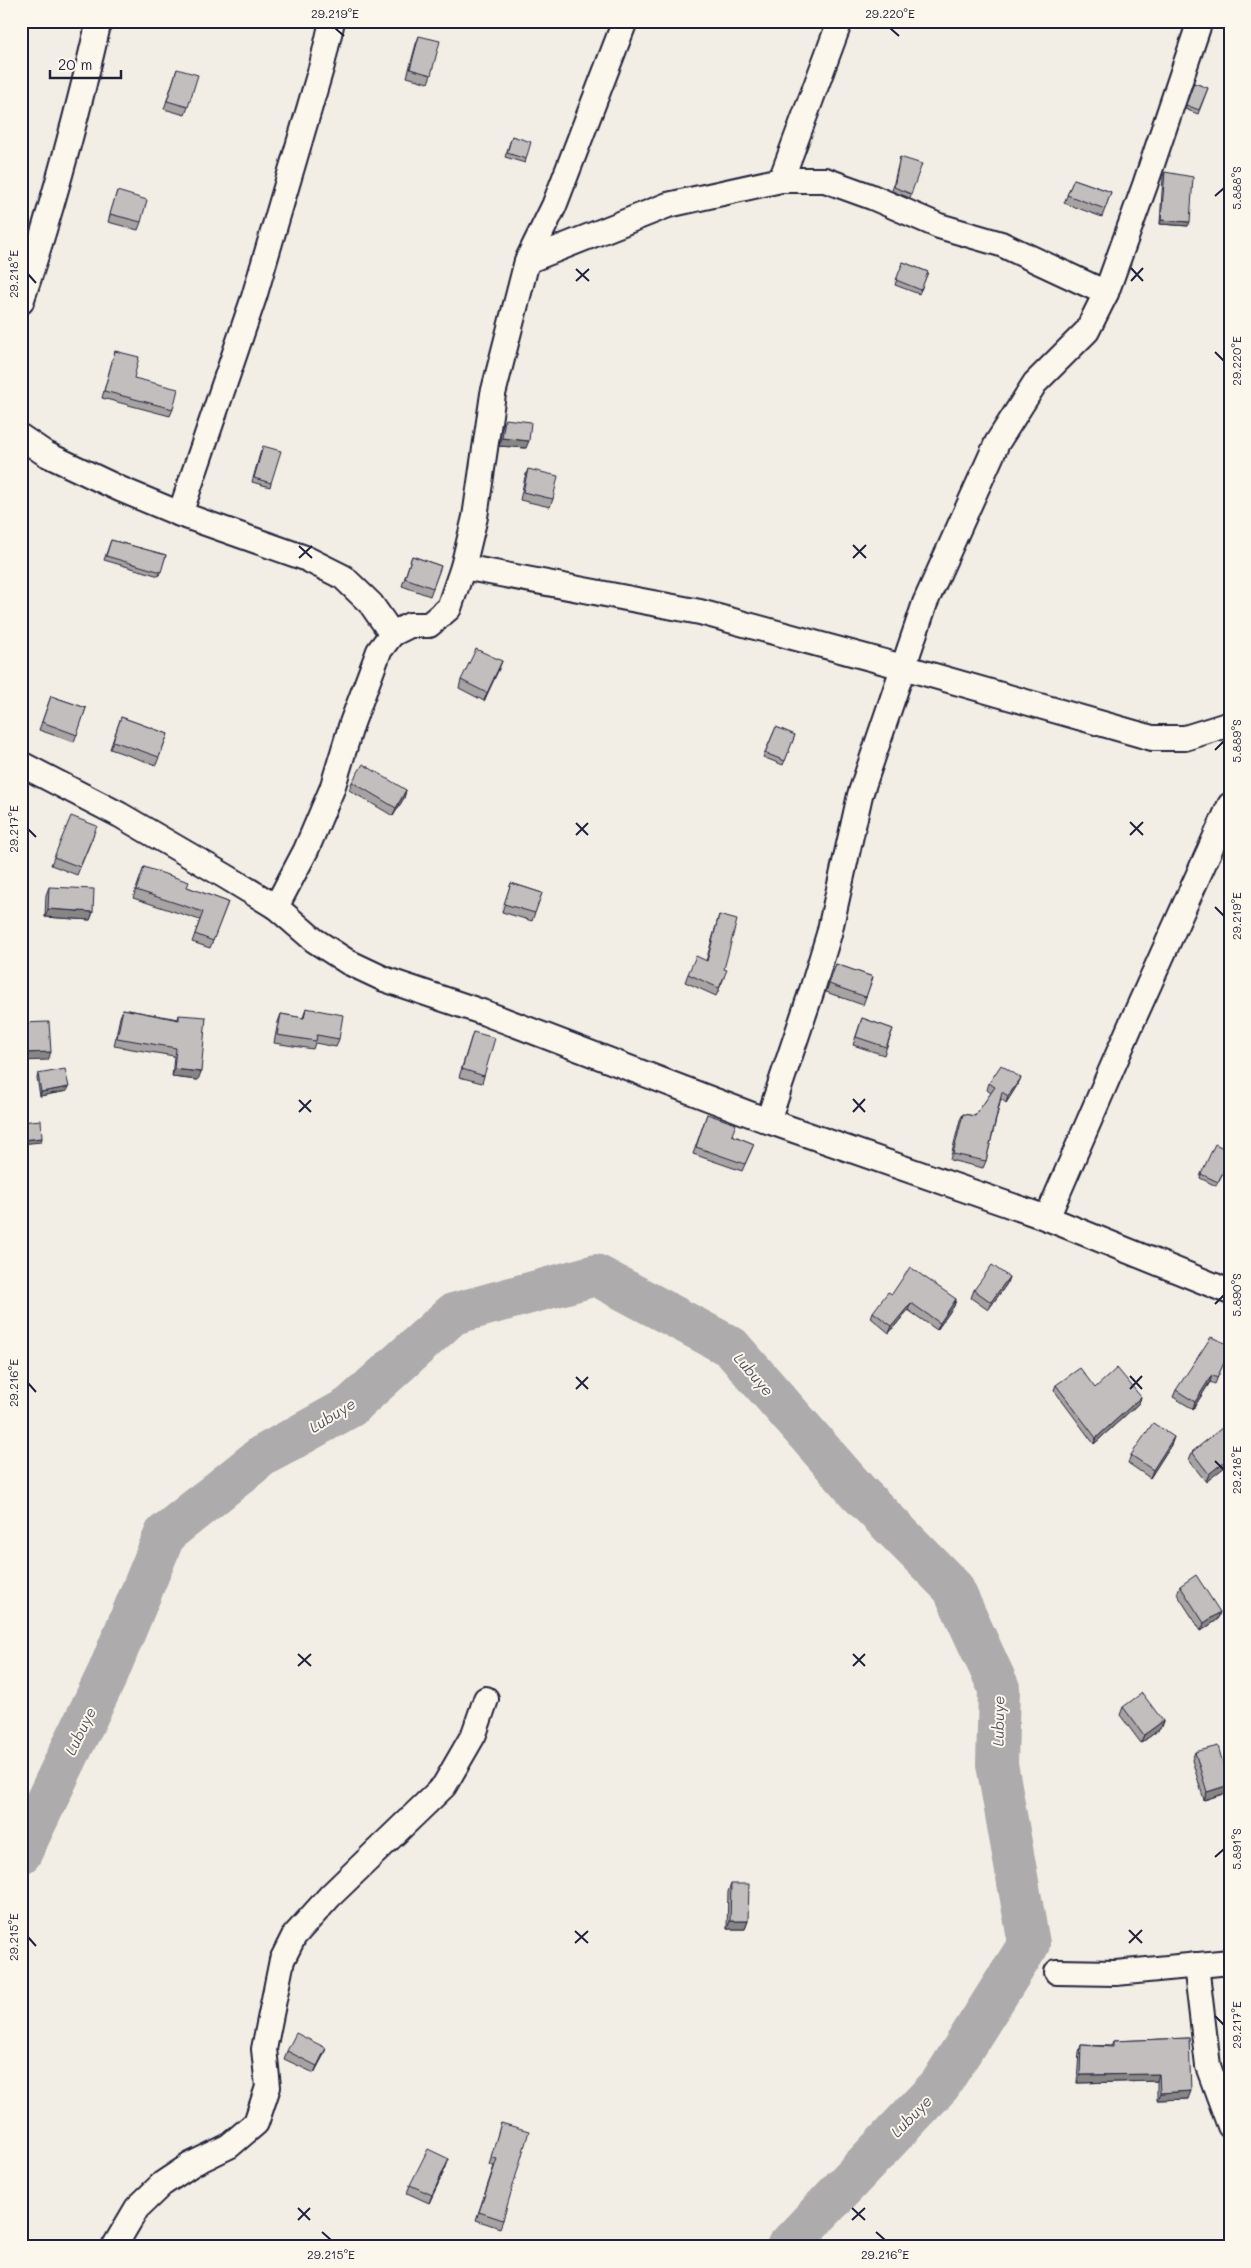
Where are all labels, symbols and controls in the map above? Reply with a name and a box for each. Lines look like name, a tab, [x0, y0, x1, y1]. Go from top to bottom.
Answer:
text: 29.219°E	[311, 5, 359, 21]
text: 29.220°E	[865, 5, 915, 21]
scale bar	[50, 48, 121, 80]
text: 20 m	[58, 54, 92, 74]
text: 5.888°S	[1228, 166, 1244, 210]
text: 29.218°E	[5, 250, 21, 298]
text: 29.220°E	[1228, 336, 1244, 386]
text: 5.889°S	[1228, 719, 1244, 763]
text: 29.217°E	[5, 805, 21, 853]
text: 29.219°E	[1228, 892, 1244, 940]
text: 5.890°S	[1228, 1273, 1244, 1317]
water label: Lubuye	[730, 1348, 778, 1400]
text: 29.216°E	[5, 1359, 21, 1407]
water label: Lubuye	[305, 1393, 359, 1437]
text: 29.218°E	[1228, 1446, 1244, 1494]
water label: Lubuye	[988, 1695, 1008, 1747]
water label: Lubuye	[60, 1704, 100, 1758]
text: 5.891°S	[1228, 1828, 1244, 1870]
text: 29.215°E	[5, 1913, 21, 1961]
text: 29.217°E	[1228, 2001, 1244, 2049]
water label: Lubuye	[886, 2091, 936, 2141]
text: 29.215°E	[307, 2246, 355, 2262]
text: 29.216°E	[861, 2246, 909, 2262]

